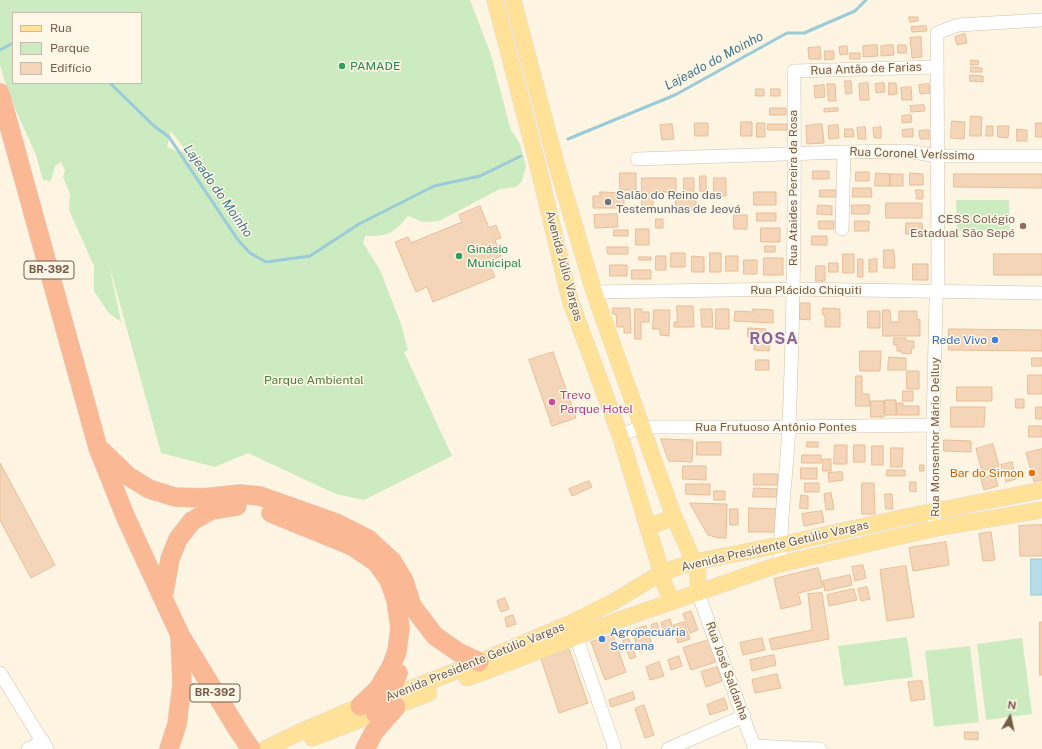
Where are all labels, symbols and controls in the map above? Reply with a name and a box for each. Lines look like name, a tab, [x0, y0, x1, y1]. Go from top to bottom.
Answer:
legend	[12, 12, 142, 84]
text: Rua	[50, 21, 72, 35]
water label: Lajeado do Moinho	[662, 28, 766, 94]
text: Parque	[50, 41, 90, 55]
place label: PAMADE	[350, 59, 400, 73]
street label: Rua Antão de Farias	[810, 60, 922, 78]
text: Edifício	[50, 61, 91, 75]
marker: PAMADE	[337, 61, 347, 71]
street label: Rua Ataides Pereira da Rosa	[786, 110, 800, 266]
water label: Lajeado do Moinho	[180, 142, 256, 240]
street label: Rua Coronel Veríssimo	[849, 145, 975, 163]
place label: Salão do Reino das Testemunhas de Jeová	[616, 188, 741, 216]
marker: Salão do Reino das Testemunhas de Jeová	[603, 197, 613, 207]
street label: Avenida Júlio Vargas	[542, 209, 586, 323]
place label: CESS Colégio Estadual São Sepé	[910, 212, 1015, 240]
marker: CESS Colégio Estadual São Sepé	[1018, 221, 1028, 231]
place label: Ginásio Municipal	[467, 242, 521, 270]
marker: Ginásio Municipal	[454, 251, 464, 261]
road number: BR-392	[24, 261, 74, 279]
street label: Rua Plácido Chiquiti	[750, 283, 862, 297]
district label: ROSA	[749, 329, 799, 349]
place label: Rede Vivo	[932, 333, 987, 347]
marker: Rede Vivo	[990, 335, 1000, 345]
street label: Rua Monsenhor Mário Delluy	[928, 357, 942, 517]
park label: Parque Ambiental	[264, 373, 364, 387]
place label: Trevo Parque Hotel	[560, 388, 633, 416]
marker: Trevo Parque Hotel	[547, 397, 557, 407]
street label: Rua Frutuoso Antônio Pontes	[695, 420, 857, 434]
place label: Bar do Simon	[950, 466, 1024, 480]
marker: Bar do Simon	[1027, 468, 1037, 478]
street label: Avenida Presidente Getúlio Vargas	[680, 517, 870, 575]
street label: Avenida Presidente Getúlio Vargas	[383, 619, 567, 705]
street label: Rua José Saldanha	[702, 620, 752, 722]
place label: Agropecuária Serrana	[610, 625, 686, 653]
marker: Agropecuária Serrana	[597, 634, 607, 644]
road number: BR-392	[190, 684, 240, 702]
north arrow	[990, 697, 1030, 737]
text: N	[1007, 699, 1017, 712]

